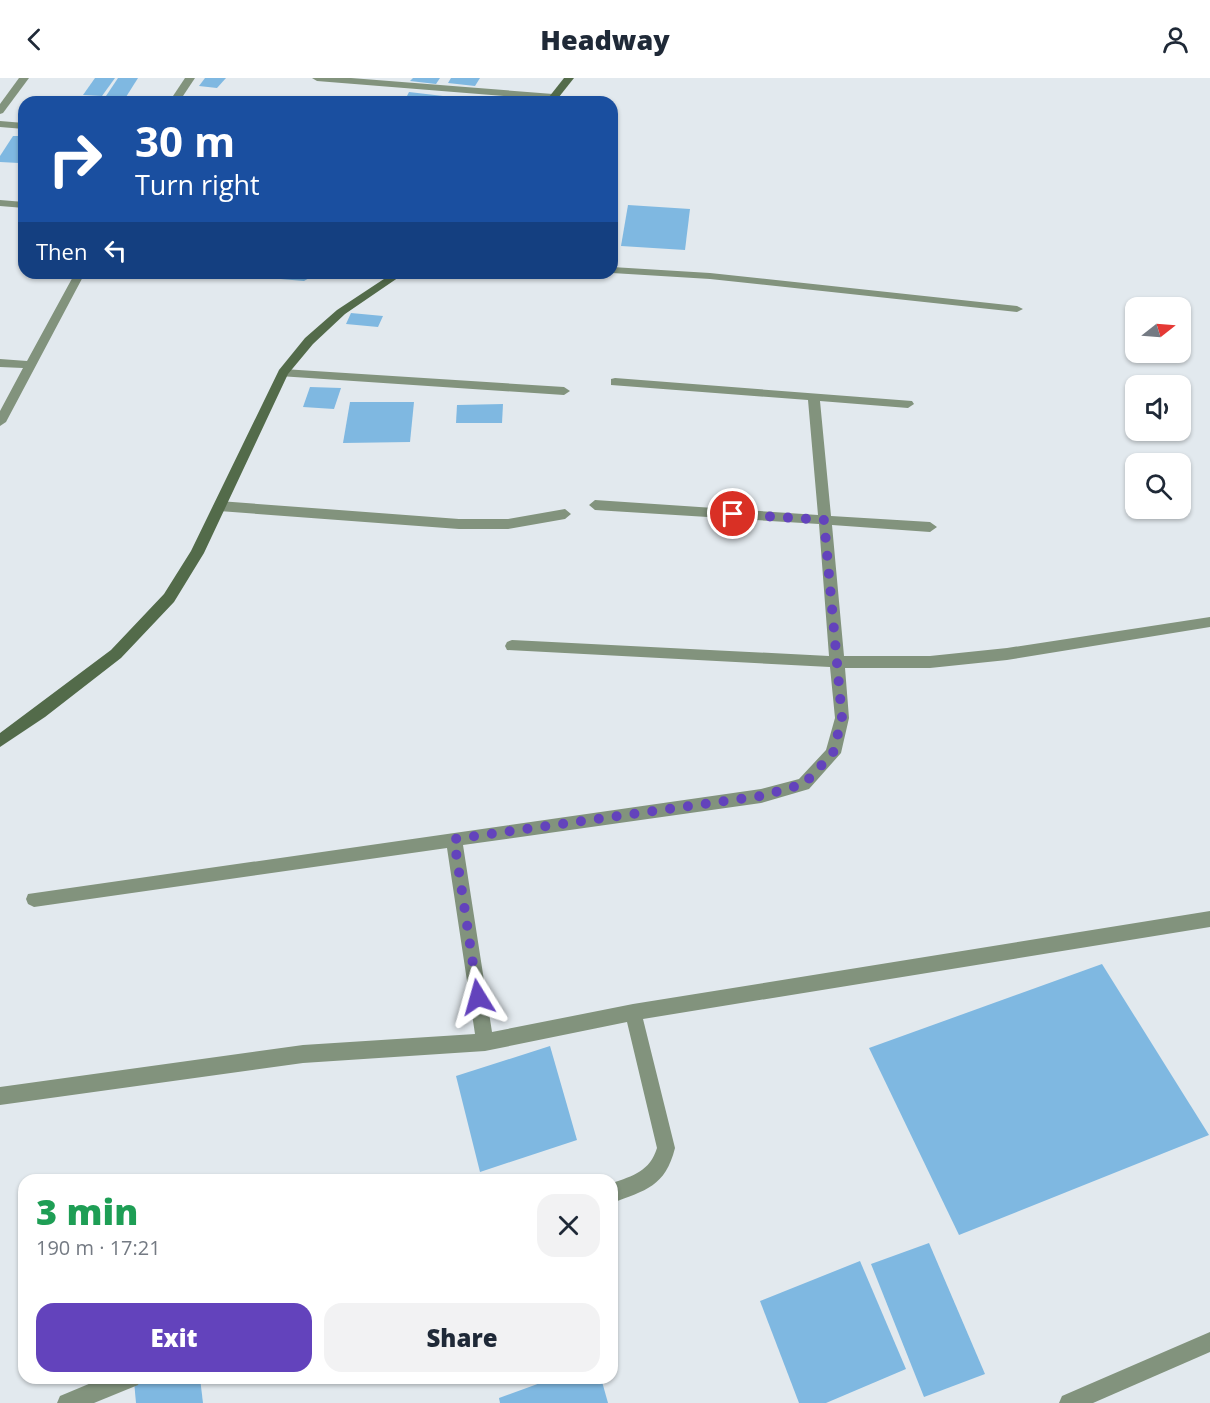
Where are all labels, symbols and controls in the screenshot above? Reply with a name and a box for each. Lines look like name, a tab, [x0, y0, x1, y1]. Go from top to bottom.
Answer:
text: Headway	[540, 21, 670, 58]
icon: back	[18, 23, 51, 56]
icon: person	[1159, 23, 1192, 56]
text: 30 m	[135, 112, 235, 169]
icon: right	[36, 120, 114, 198]
text: Turn right	[135, 166, 260, 203]
icon: left	[99, 234, 132, 267]
text: Then	[36, 236, 87, 266]
north arrow	[1125, 297, 1191, 363]
map controls	[1125, 297, 1191, 519]
button: sound	[1125, 375, 1191, 441]
button: search	[1125, 453, 1191, 519]
pin	[707, 488, 758, 539]
icon: arrive	[716, 497, 749, 530]
position arrow	[446, 965, 510, 1029]
text: 3 min	[36, 1187, 138, 1236]
button: close	[537, 1194, 600, 1257]
text: 190 m · 17:21	[36, 1234, 161, 1261]
button: Exit	[36, 1303, 312, 1372]
button: Share	[324, 1303, 600, 1372]

